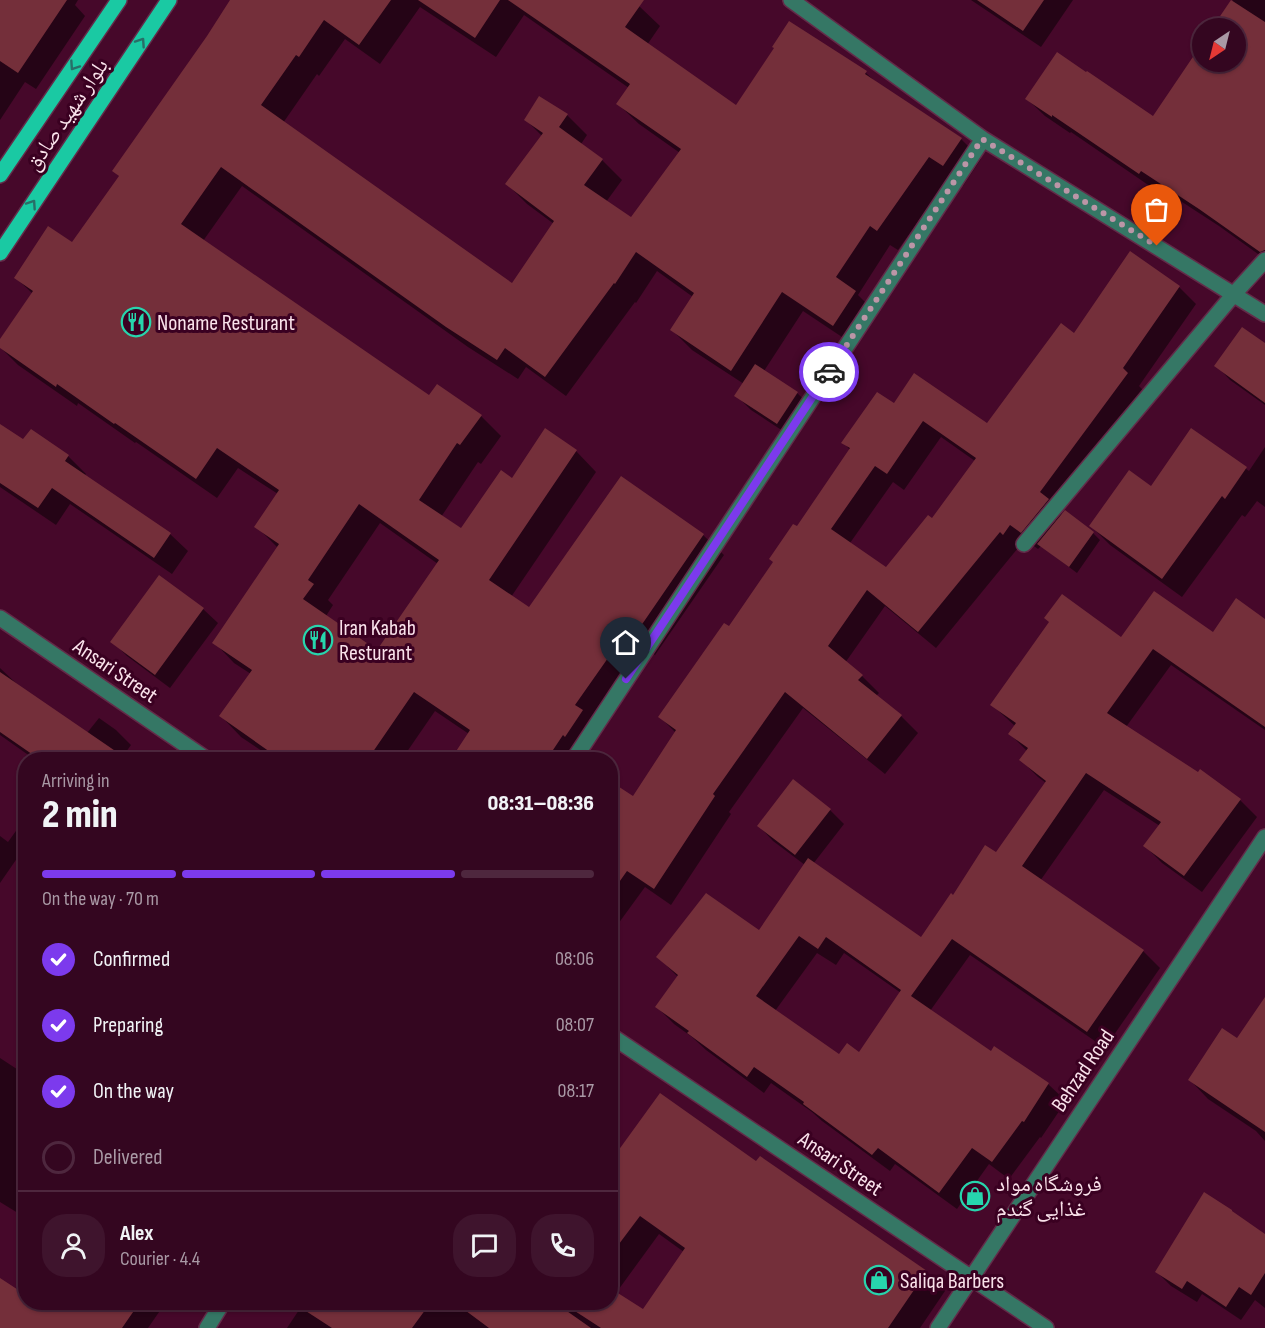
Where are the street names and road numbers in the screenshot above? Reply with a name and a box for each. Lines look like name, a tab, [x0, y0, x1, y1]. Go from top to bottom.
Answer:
street label: بلوار شهید صادق	[20, 53, 115, 176]
street label: Ansari Street	[67, 633, 163, 709]
street label: Behzad Road	[1046, 1024, 1121, 1117]
street label: Ansari Street	[792, 1126, 888, 1202]

